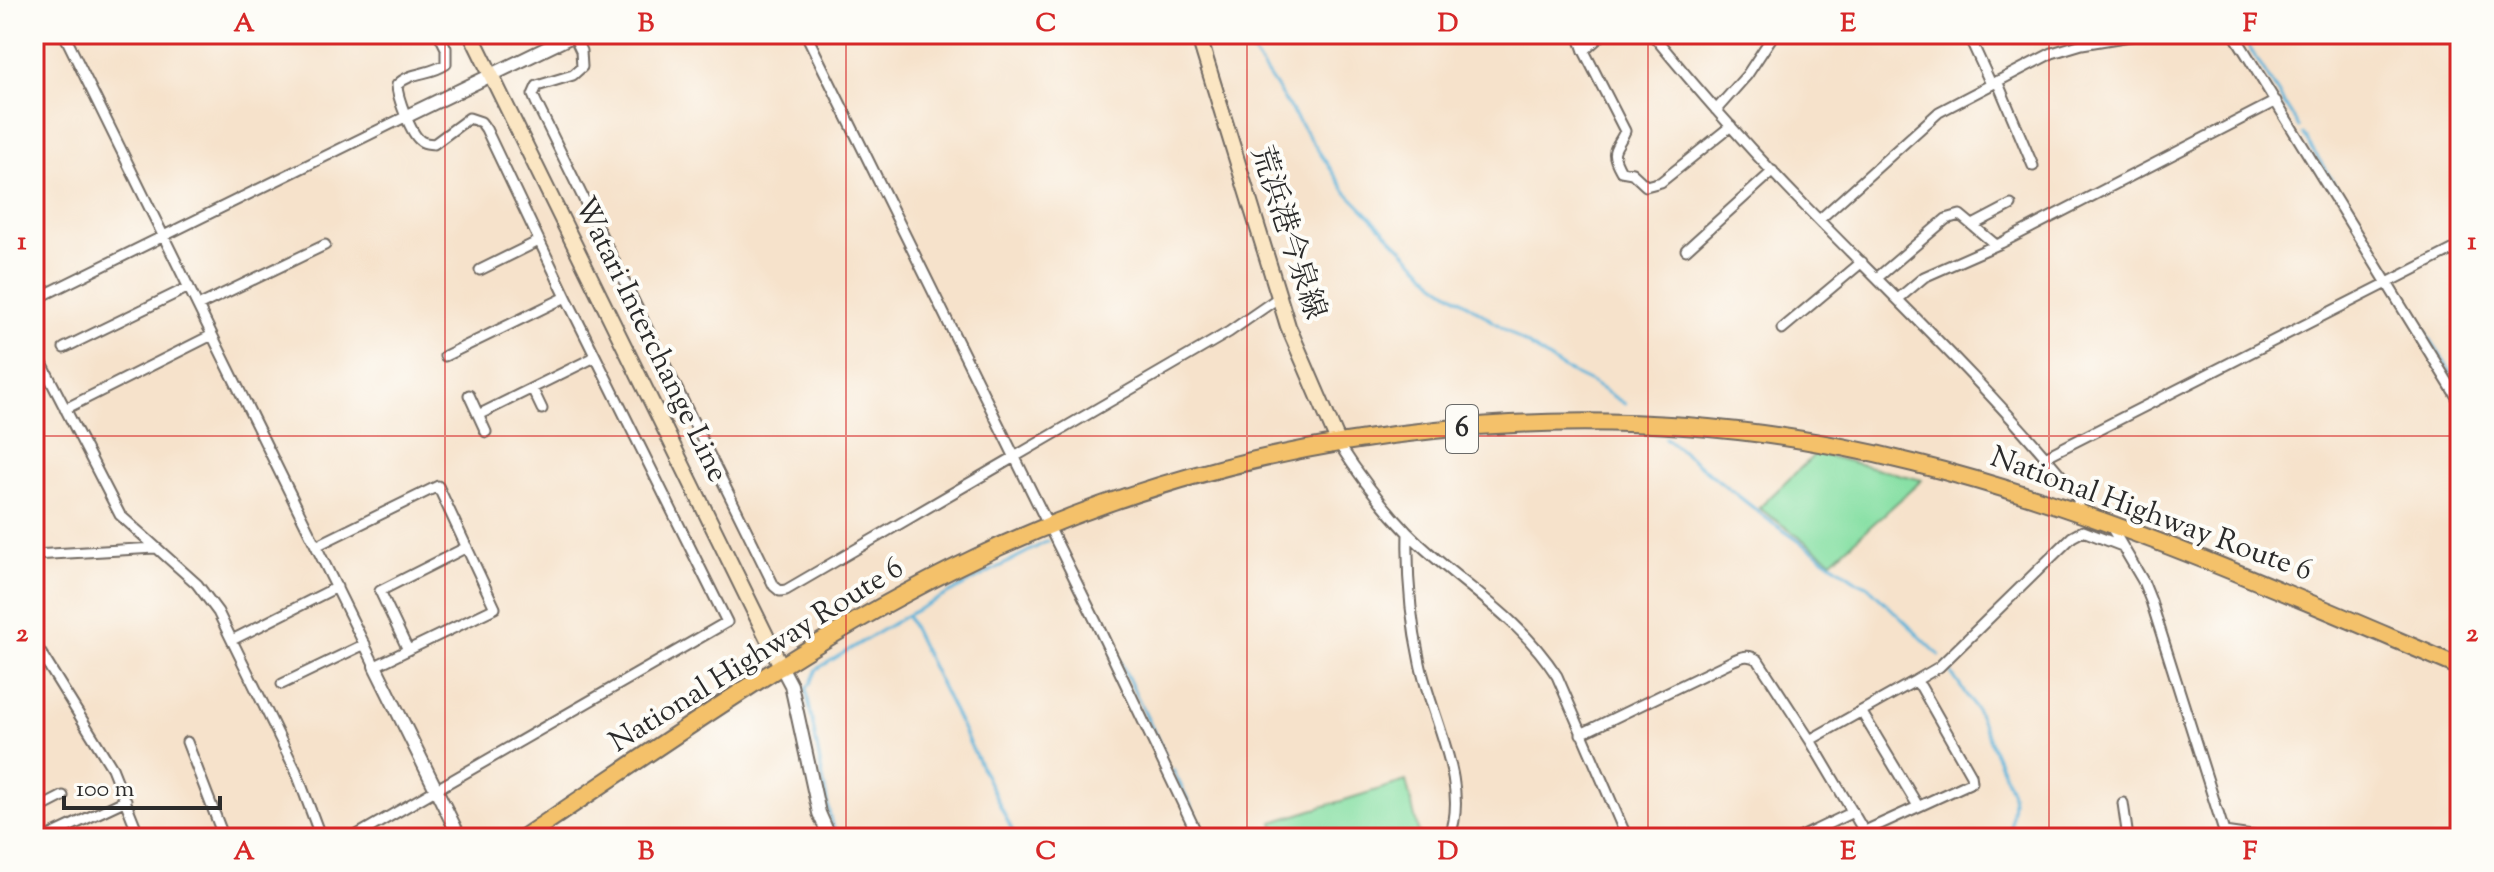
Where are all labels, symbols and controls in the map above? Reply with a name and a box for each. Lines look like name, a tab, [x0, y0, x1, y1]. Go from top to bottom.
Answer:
text: A	[233, 6, 255, 43]
text: B	[638, 6, 655, 43]
text: C	[1036, 6, 1056, 43]
text: D	[1438, 6, 1458, 43]
text: E	[1840, 6, 1856, 43]
text: F	[2243, 6, 2258, 43]
street label: 荒浜港今泉線	[1239, 141, 1335, 325]
street label: Watari Interchange Line	[562, 190, 738, 490]
text: 1	[18, 224, 27, 261]
text: 1	[2468, 224, 2477, 261]
road number: 6	[1446, 405, 1478, 453]
street label: National Highway Route 6	[1984, 437, 2318, 593]
street label: National Highway Route 6	[602, 548, 912, 764]
text: 2	[16, 616, 29, 653]
text: 2	[2466, 616, 2479, 653]
scale bar	[64, 760, 220, 810]
text: 100 m	[76, 773, 134, 807]
text: A	[233, 834, 255, 871]
text: B	[638, 834, 655, 871]
text: C	[1036, 834, 1056, 871]
text: D	[1438, 834, 1458, 871]
text: E	[1840, 834, 1856, 871]
text: F	[2243, 834, 2258, 871]

